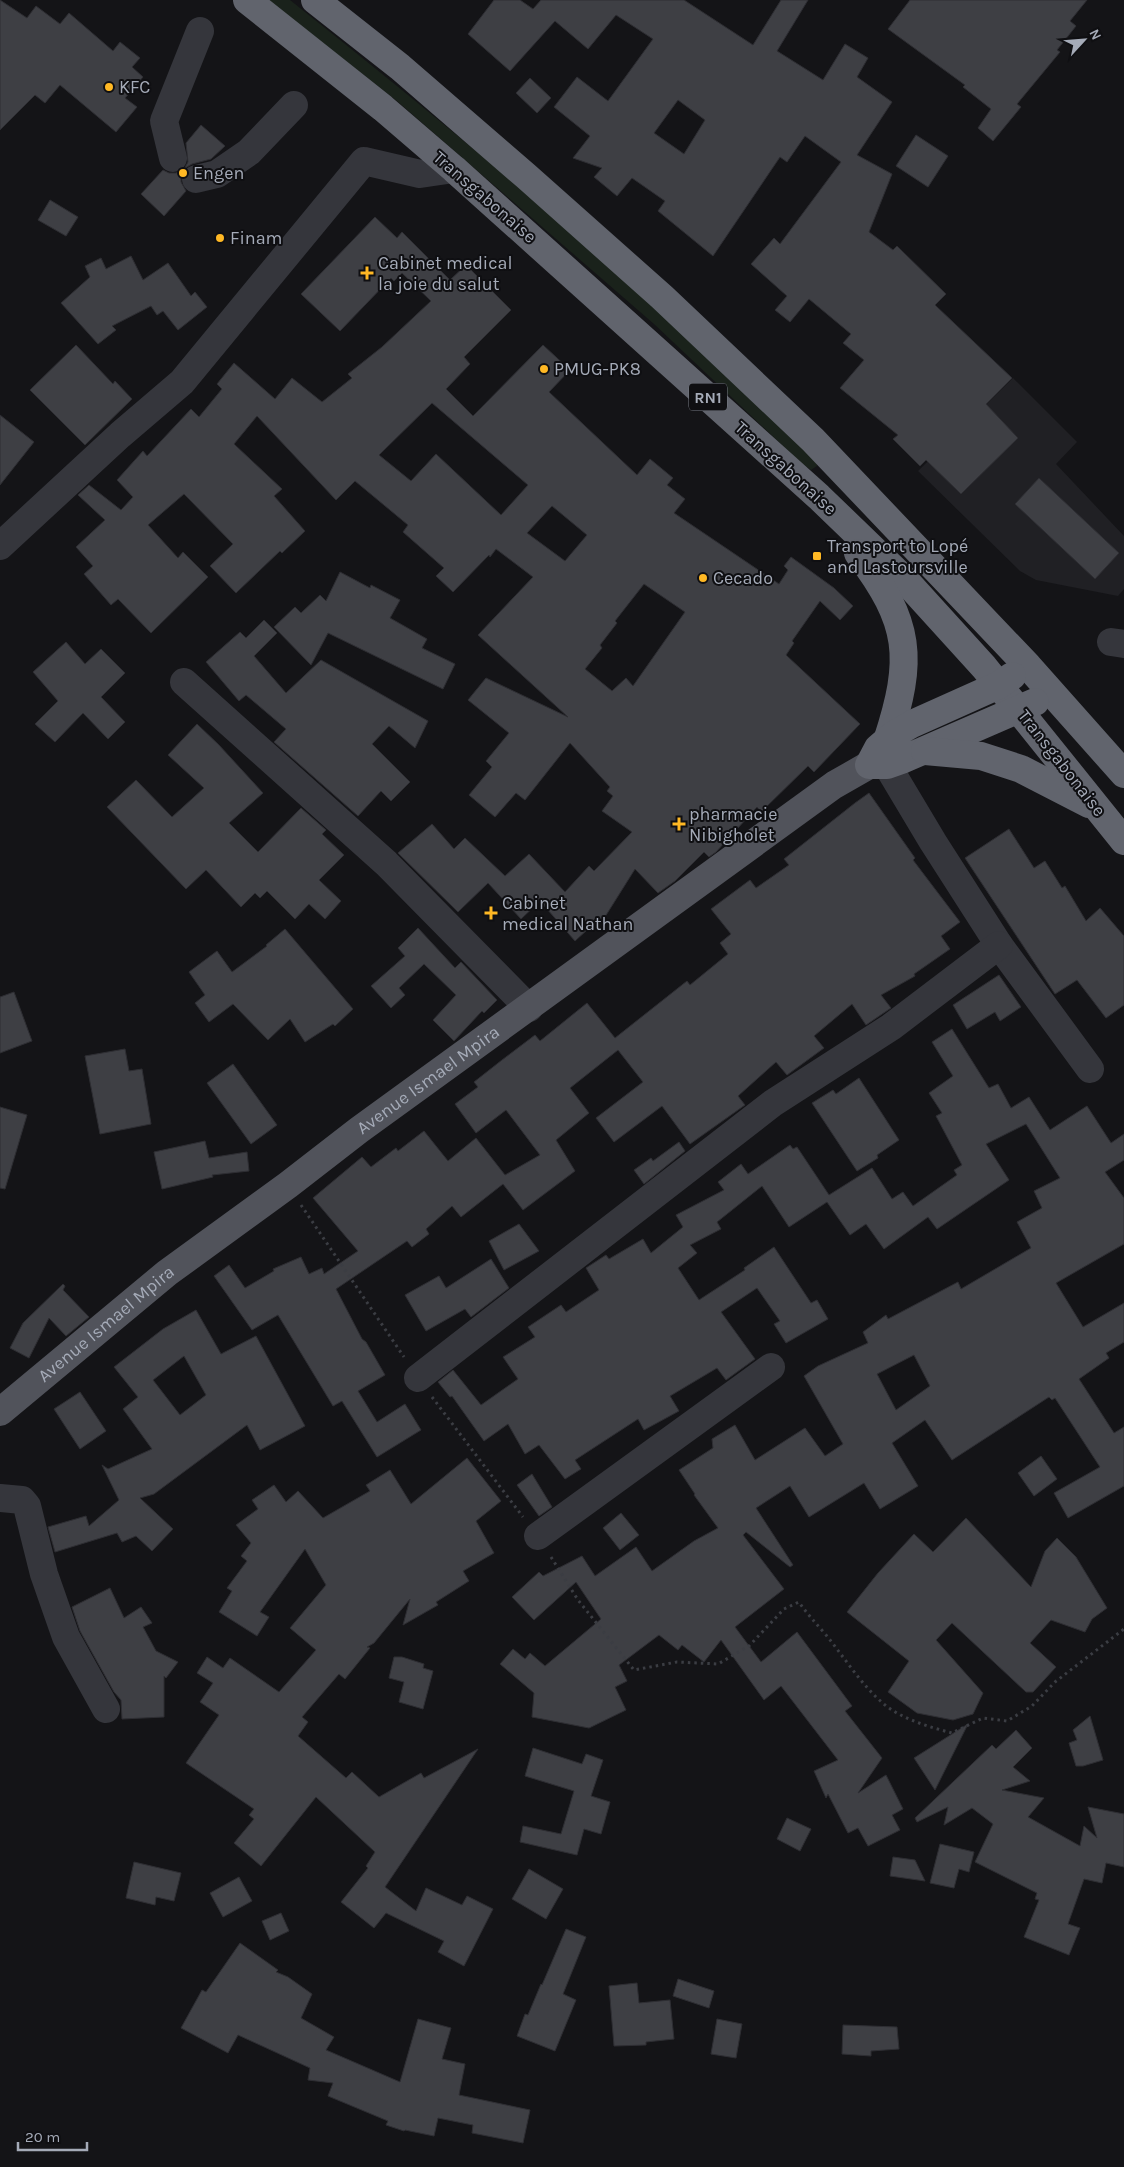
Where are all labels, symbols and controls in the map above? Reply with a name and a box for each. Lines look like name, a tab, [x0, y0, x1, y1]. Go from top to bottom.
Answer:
north arrow	[1059, 15, 1109, 65]
text: N	[1085, 26, 1105, 43]
place label: KFC	[119, 76, 150, 98]
marker: KFC	[103, 81, 115, 93]
street label: Transgabonaise	[429, 146, 541, 248]
place label: Engen	[193, 162, 244, 184]
marker: Engen	[177, 167, 189, 179]
place label: Finam	[230, 227, 282, 249]
marker: Finam	[214, 232, 226, 244]
place label: Cabinet medical la joie du salut	[378, 252, 512, 295]
marker: Cabinet medical la joie du salut	[360, 266, 374, 280]
place label: PMUG-PK8	[554, 358, 641, 380]
marker: PMUG-PK8	[538, 363, 550, 375]
road number: RN1	[689, 384, 727, 411]
street label: Transgabonaise	[730, 416, 842, 520]
place label: Transport to Lopé and Lastoursville	[827, 535, 968, 578]
marker: Transport to Lopé and Lastoursville	[811, 550, 823, 562]
place label: Cecado	[713, 567, 773, 589]
marker: Cecado	[697, 572, 709, 584]
street label: Transgabonaise	[1013, 705, 1111, 821]
place label: pharmacie Nibigholet	[689, 803, 777, 846]
marker: pharmacie Nibigholet	[673, 818, 685, 830]
place label: Cabinet medical Nathan	[502, 892, 633, 935]
marker: Cabinet medical Nathan	[484, 906, 498, 920]
street label: Avenue Ismael Mpira	[352, 1021, 504, 1139]
street label: Avenue Ismael Mpira	[33, 1260, 179, 1387]
scale bar	[18, 2120, 86, 2152]
text: 20 m	[25, 2128, 60, 2146]

